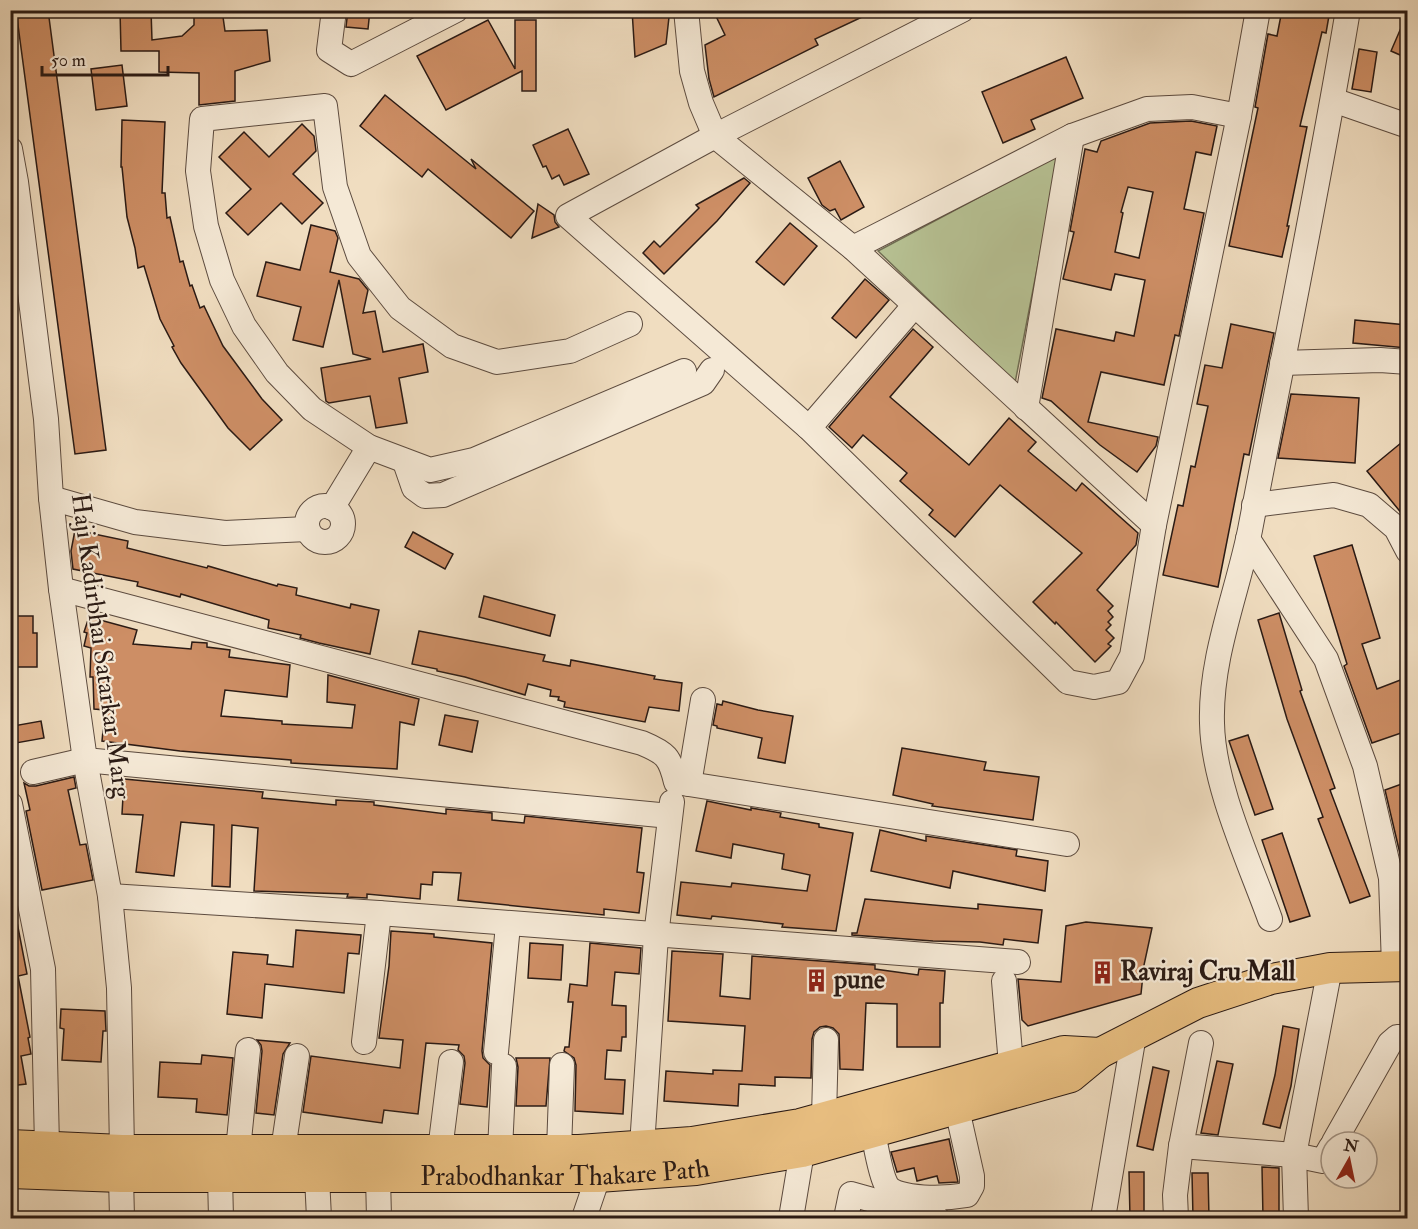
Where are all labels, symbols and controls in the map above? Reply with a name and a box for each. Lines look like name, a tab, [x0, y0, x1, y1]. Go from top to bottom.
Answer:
scale bar	[42, 39, 168, 77]
text: 50 m	[51, 49, 86, 72]
street label: Haji Kadirbhai Satarkar Marg	[64, 491, 138, 802]
place label: Raviraj Cru Mall	[1120, 956, 1296, 988]
building icon: Raviraj Cru Mall	[1089, 959, 1115, 985]
place label: pune	[833, 964, 885, 997]
building icon: pune	[803, 967, 829, 993]
north arrow	[1319, 1130, 1379, 1190]
text: N	[1342, 1135, 1360, 1157]
street label: Prabodhankar Thakare Path	[420, 1152, 712, 1193]

